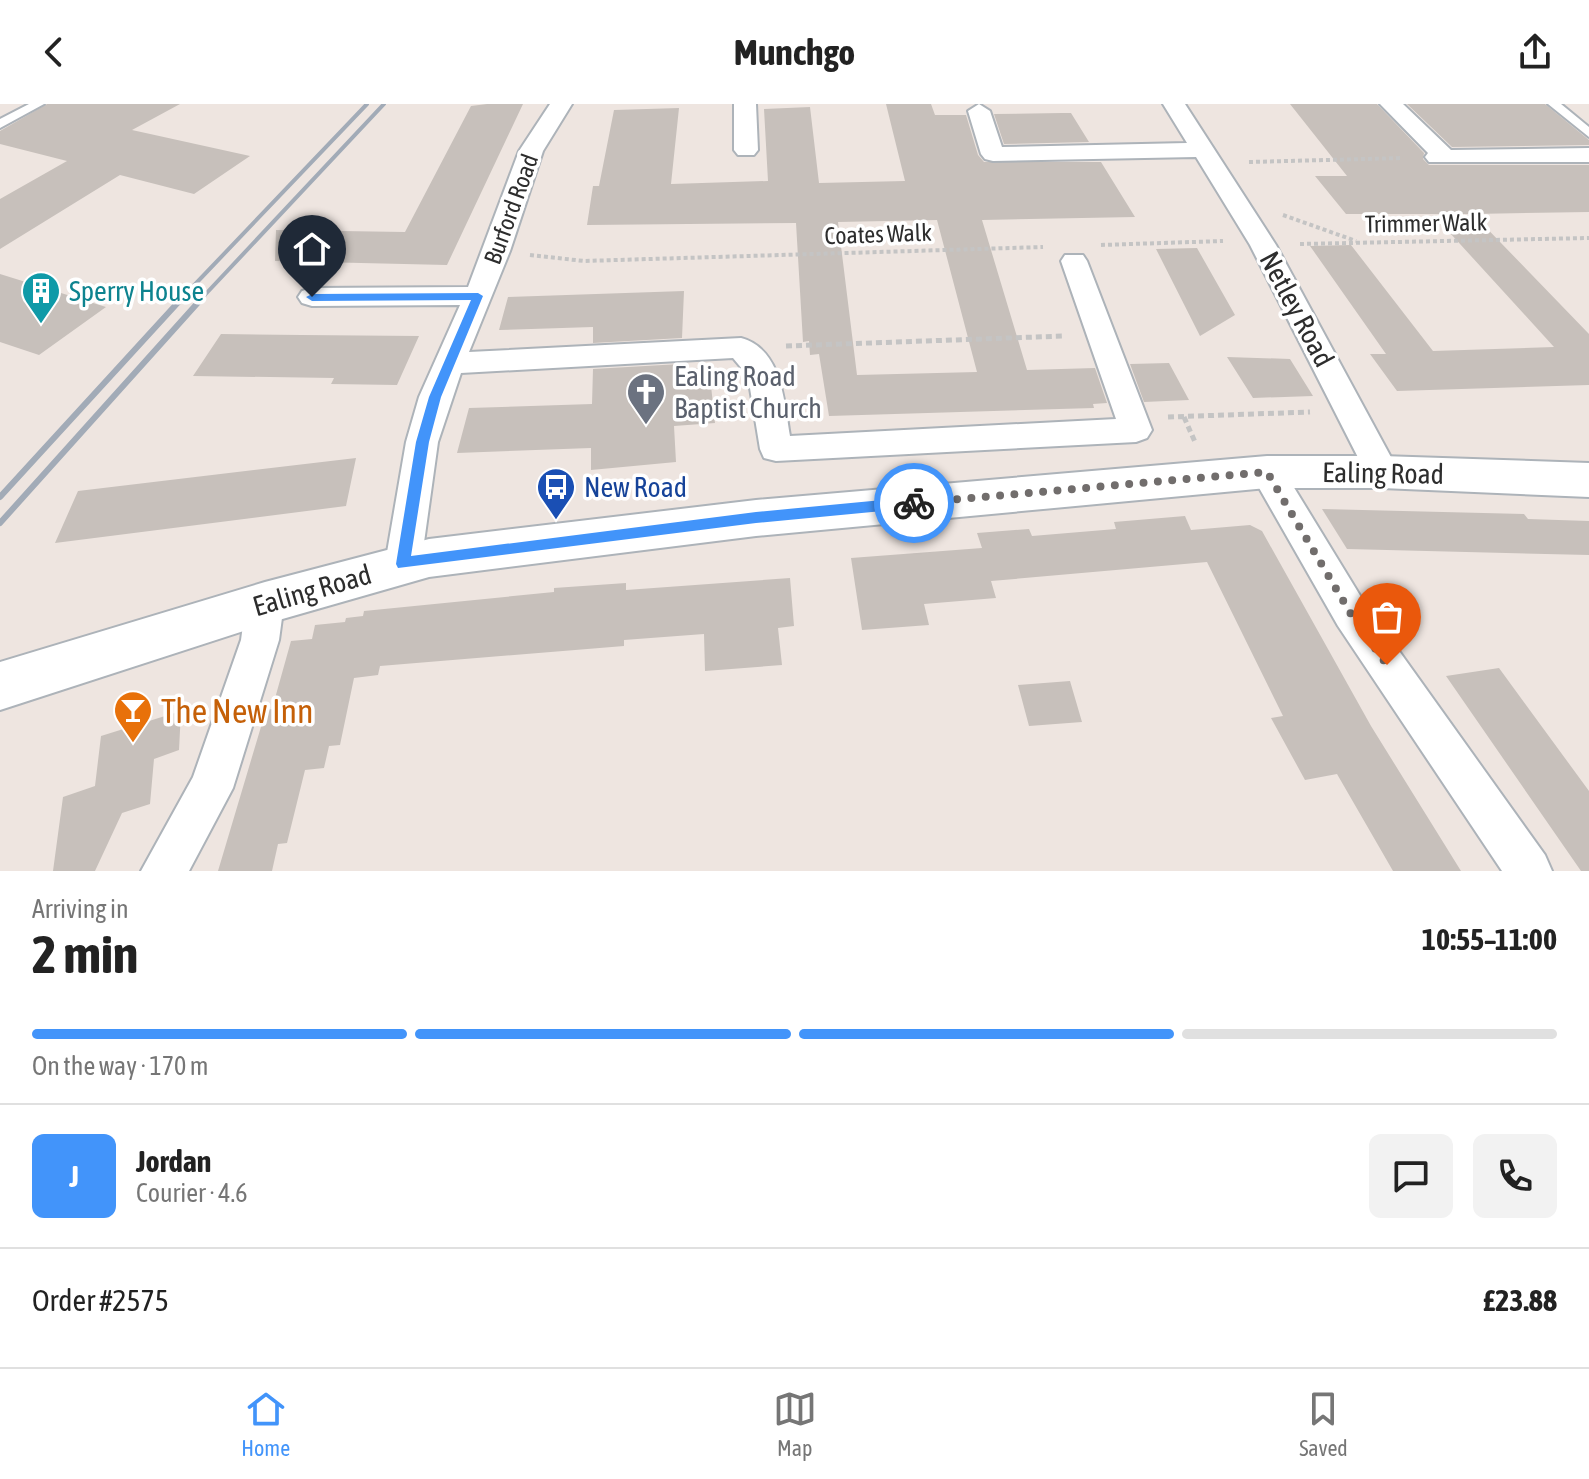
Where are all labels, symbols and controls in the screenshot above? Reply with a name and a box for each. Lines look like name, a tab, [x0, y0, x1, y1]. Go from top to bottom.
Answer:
icon: back	[32, 30, 76, 74]
icon: share	[1513, 30, 1557, 74]
text: Munchgo	[734, 31, 855, 73]
street label: Burford Road	[479, 150, 543, 268]
street label: Trimmer Walk	[1365, 208, 1488, 238]
pin	[278, 215, 346, 297]
street label: Coates Walk	[824, 219, 933, 249]
icon: home	[290, 227, 334, 271]
street label: Netley Road	[1253, 246, 1341, 372]
building icon: Sperry House	[20, 270, 62, 325]
place label: Sperry House	[69, 275, 204, 307]
place label: Ealing Road Baptist Church	[674, 360, 822, 424]
church icon: Ealing Road Baptist Church	[625, 371, 667, 426]
street label: Ealing Road	[1322, 456, 1444, 490]
courier	[874, 463, 954, 543]
bus stop icon: New Road	[535, 466, 577, 521]
place label: New Road	[584, 471, 687, 503]
icon: bike	[892, 481, 936, 525]
street label: Ealing Road	[249, 558, 375, 622]
pin	[1353, 583, 1421, 665]
icon: bag	[1365, 595, 1409, 639]
bar icon: The New Inn	[112, 689, 154, 744]
place label: The New Inn	[161, 691, 314, 730]
text: Arriving in	[32, 894, 129, 924]
text: 10:55–11:00	[1422, 922, 1557, 956]
text: 2 min	[32, 924, 138, 984]
text: On the way · 170 m	[32, 1051, 209, 1081]
button: chat	[1369, 1134, 1453, 1218]
button: phone	[1473, 1134, 1557, 1218]
text: Jordan	[136, 1144, 211, 1178]
text: J	[69, 1159, 79, 1193]
text: Courier · 4.6	[136, 1178, 247, 1208]
text: Order #2575	[32, 1283, 169, 1317]
text: £23.88	[1483, 1283, 1557, 1317]
tab: Home	[241, 1387, 290, 1461]
tab: Map	[773, 1387, 817, 1461]
tab: Saved	[1299, 1387, 1348, 1461]

